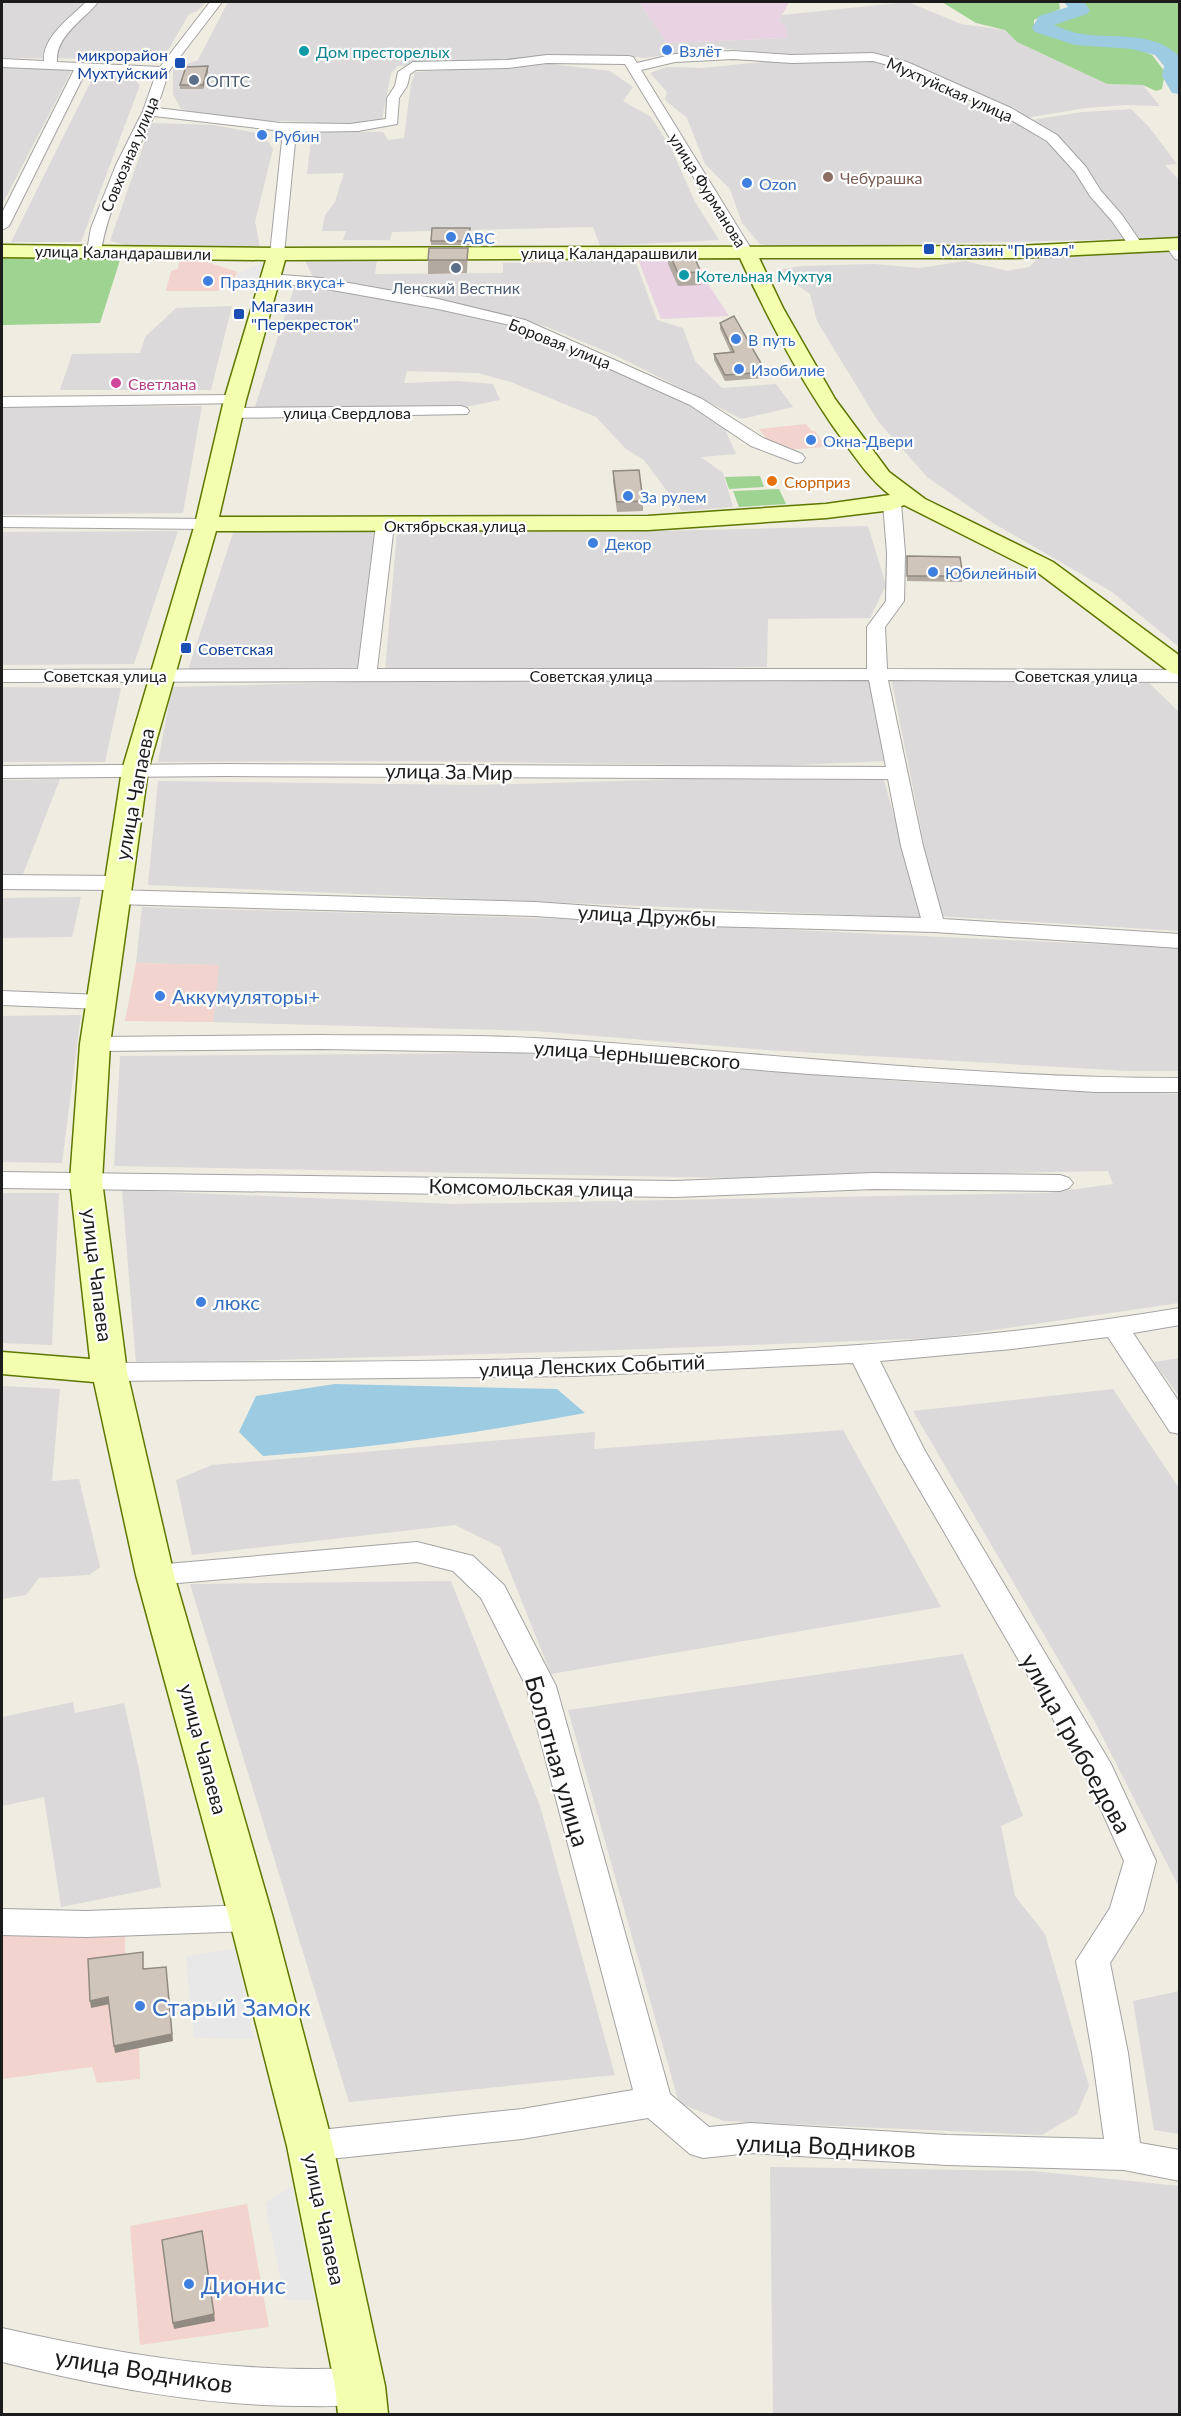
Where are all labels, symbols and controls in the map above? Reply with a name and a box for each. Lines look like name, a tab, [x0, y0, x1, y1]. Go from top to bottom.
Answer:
place label: Взлёт	[679, 41, 722, 60]
place label: Дом престорелых	[316, 42, 450, 61]
marker: Взлёт	[660, 43, 674, 57]
marker: Дом престорелых	[297, 44, 311, 58]
place label: микрорайон Мухтуйский	[77, 45, 168, 82]
street label: Мухтуйская улица	[884, 53, 1016, 125]
marker: микрорайон Мухтуйский	[173, 56, 187, 70]
place label: ОПТС	[206, 71, 251, 90]
marker: ОПТС	[187, 73, 201, 87]
street label: Совхозная улица	[96, 93, 162, 215]
place label: Рубин	[274, 126, 319, 145]
marker: Рубин	[255, 128, 269, 142]
street label: улица Фурманова	[665, 130, 751, 250]
place label: Чебурашка	[840, 168, 922, 187]
marker: Чебурашка	[821, 170, 835, 184]
place label: Ozon	[759, 174, 797, 193]
marker: Ozon	[740, 176, 754, 190]
place label: ABC	[463, 228, 495, 247]
marker: ABC	[444, 230, 458, 244]
place label: Магазин "Привал"	[941, 240, 1074, 259]
street label: улица Каландарашвили	[35, 241, 211, 263]
marker: Магазин "Привал"	[922, 242, 936, 256]
street label: улица Каландарашвили	[521, 243, 697, 262]
marker: Ленский Вестник	[449, 261, 463, 275]
place label: Котельная Мухтуя	[696, 266, 832, 285]
marker: Котельная Мухтуя	[677, 268, 691, 282]
place label: Праздник вкуса+	[220, 272, 345, 291]
marker: Праздник вкуса+	[201, 274, 215, 288]
place label: Ленский Вестник	[391, 278, 521, 297]
place label: Магазин "Перекресток"	[251, 296, 359, 333]
marker: Магазин "Перекресток"	[232, 307, 246, 321]
street label: Боровая улица	[506, 314, 614, 372]
place label: В путь	[748, 330, 796, 349]
marker: В путь	[729, 332, 743, 346]
place label: Изобилие	[751, 360, 825, 379]
marker: Изобилие	[732, 362, 746, 376]
place label: Светлана	[128, 374, 196, 393]
marker: Светлана	[109, 376, 123, 390]
street label: улица Свердлова	[283, 403, 411, 422]
place label: Окна-Двери	[823, 431, 913, 450]
marker: Окна-Двери	[804, 433, 818, 447]
place label: Сюрприз	[784, 472, 850, 491]
marker: Сюрприз	[765, 474, 779, 488]
place label: За рулем	[640, 487, 706, 506]
marker: За рулем	[621, 489, 635, 503]
street label: Октябрьская улица	[384, 516, 526, 535]
place label: Декор	[605, 534, 652, 553]
marker: Декор	[586, 536, 600, 550]
place label: Юбилейный	[945, 563, 1037, 582]
marker: Юбилейный	[926, 565, 940, 579]
place label: Советская	[198, 639, 273, 658]
marker: Советская	[179, 641, 193, 655]
street label: Советская улица	[43, 666, 167, 685]
street label: Советская улица	[529, 666, 653, 685]
street label: Советская улица	[1014, 666, 1138, 685]
street label: улица Чапаева	[109, 726, 159, 862]
street label: улица За Мир	[385, 758, 513, 784]
street label: улица Дружбы	[577, 899, 717, 931]
place label: Аккумуляторы+	[172, 984, 320, 1008]
marker: Аккумуляторы+	[153, 989, 167, 1003]
street label: улица Чернышевского	[533, 1035, 741, 1073]
street label: Комсомольская улица	[428, 1173, 634, 1201]
street label: улица Чапаева	[78, 1207, 118, 1343]
place label: люкс	[213, 1290, 260, 1314]
marker: люкс	[194, 1295, 208, 1309]
street label: улица Ленских Событий	[479, 1349, 705, 1381]
street label: улица Грибоедова	[1016, 1648, 1138, 1838]
street label: Болотная улица	[520, 1672, 596, 1850]
street label: улица Чапаева	[175, 1681, 233, 1817]
place label: Старый Замок	[152, 1992, 311, 2021]
marker: Старый Замок	[133, 1999, 147, 2013]
street label: улица Водников	[736, 2127, 916, 2163]
street label: улица Чапаева	[299, 2151, 351, 2287]
place label: Дионис	[201, 2270, 286, 2299]
marker: Дионис	[182, 2277, 196, 2291]
street label: улица Водников	[53, 2342, 235, 2398]

